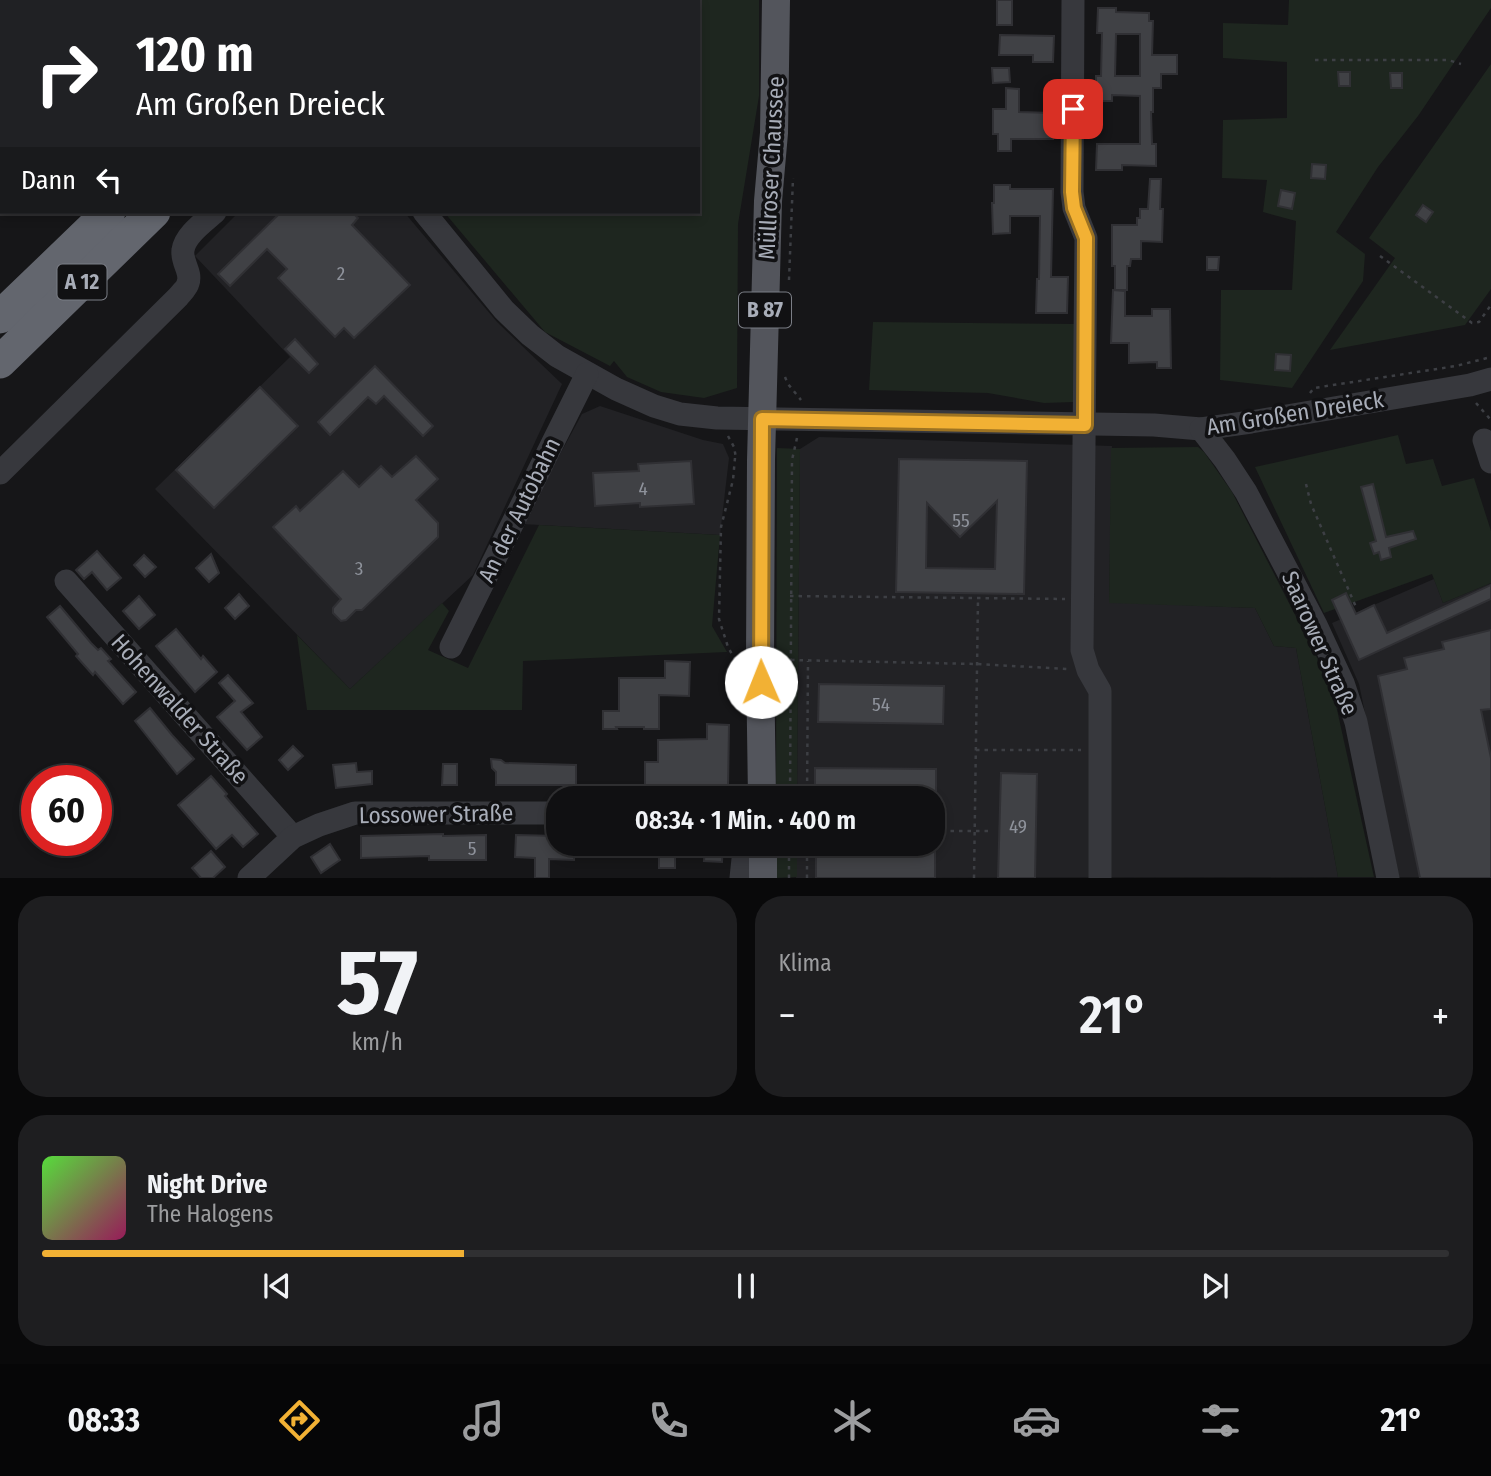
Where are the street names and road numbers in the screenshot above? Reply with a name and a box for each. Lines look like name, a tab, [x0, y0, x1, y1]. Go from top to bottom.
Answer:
street label: Müllroser Chaussee	[752, 76, 790, 260]
road number: A 12	[57, 264, 106, 300]
road number: B 87	[739, 292, 791, 328]
street label: Am Großen Dreieck	[1204, 385, 1386, 441]
street label: An der Autobahn	[472, 433, 566, 587]
street label: Saarower Straße	[1276, 567, 1364, 719]
street label: Hohenwalder Straße	[105, 628, 255, 790]
street label: Lossower Straße	[359, 799, 513, 829]

